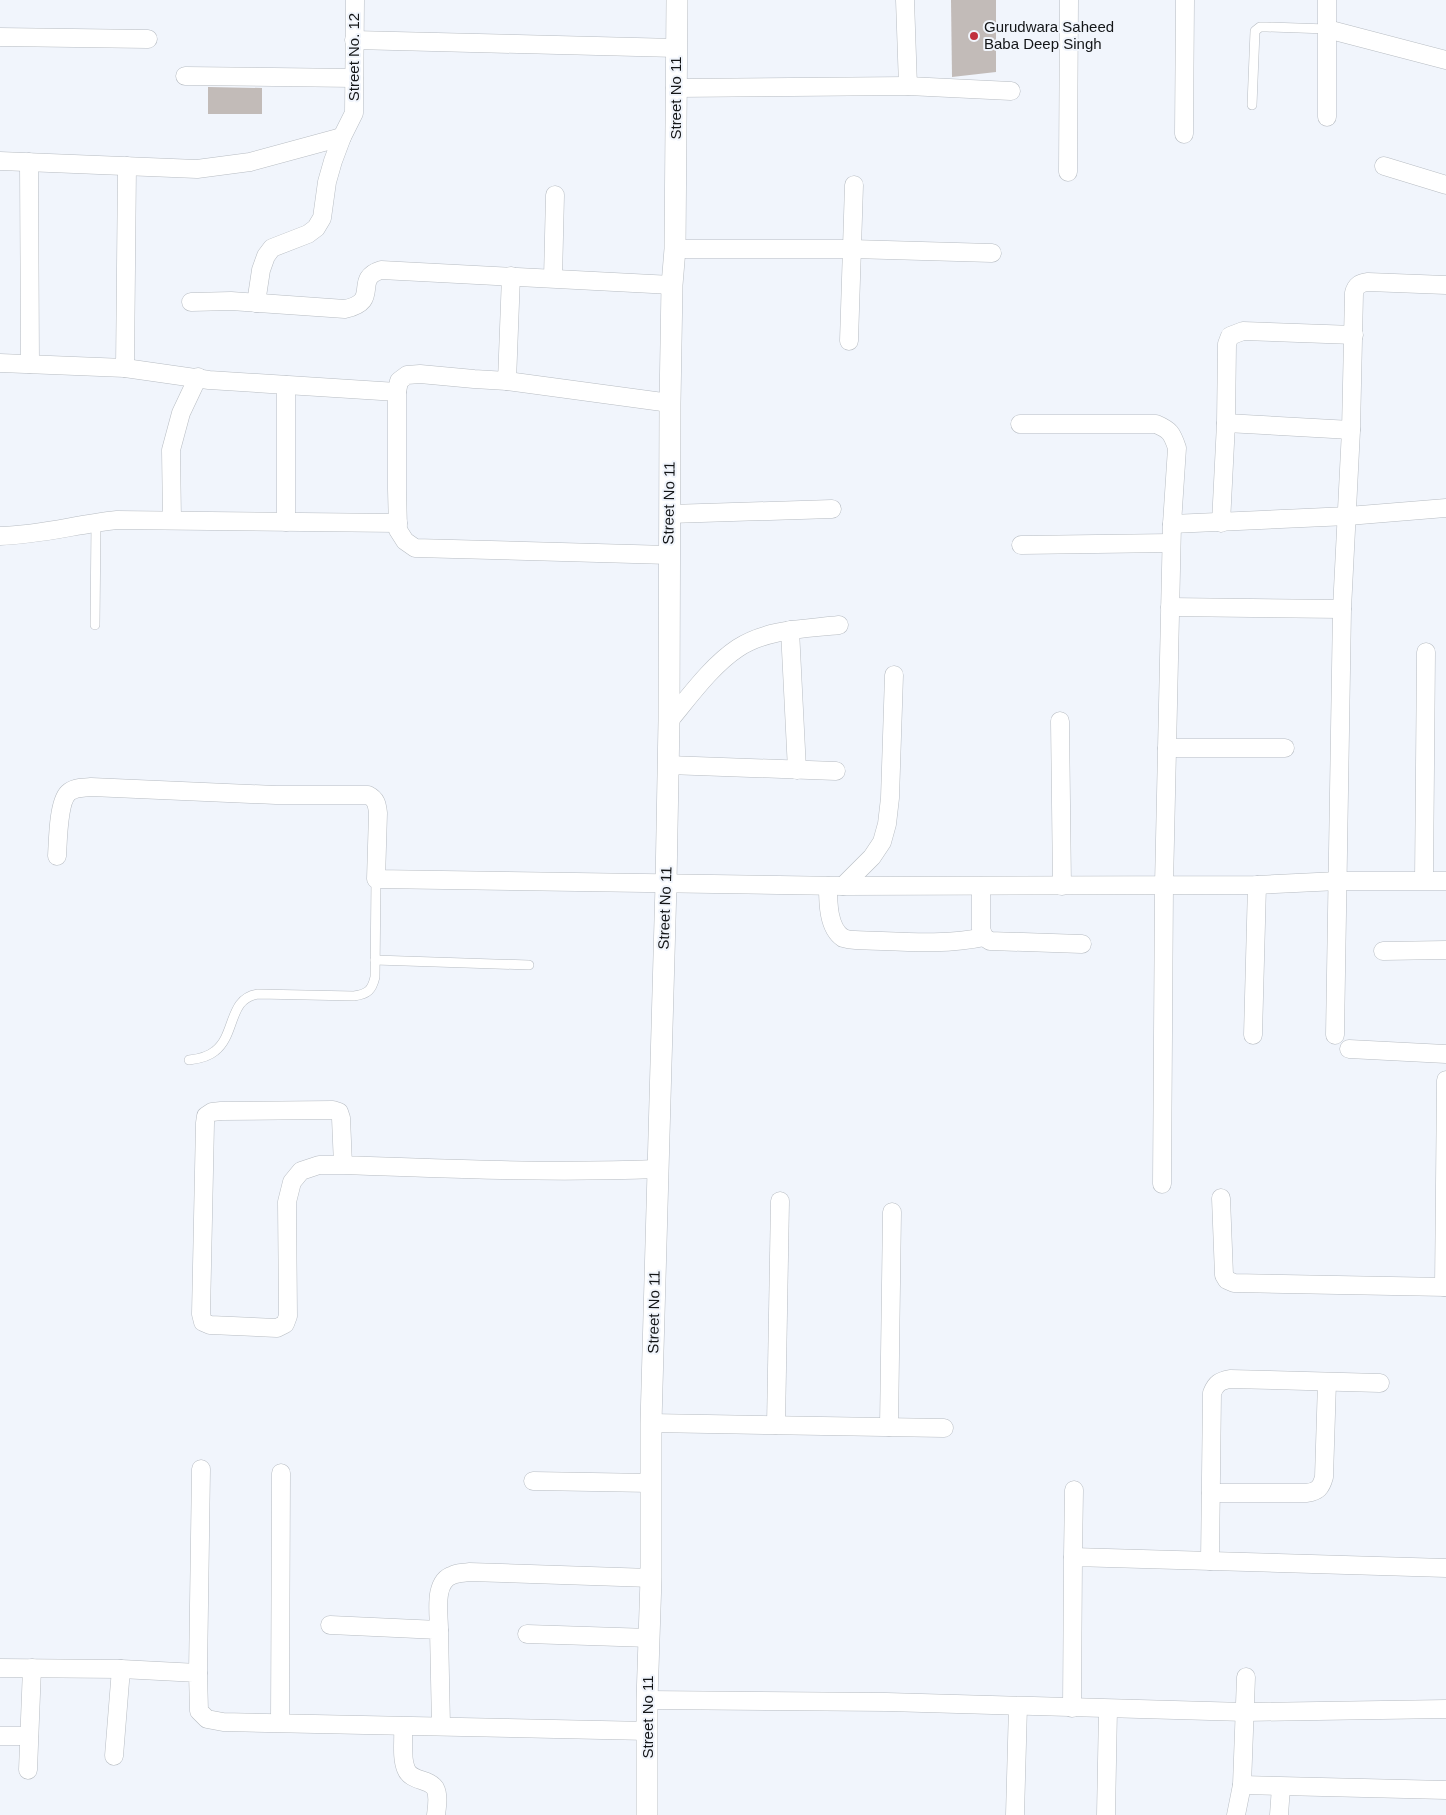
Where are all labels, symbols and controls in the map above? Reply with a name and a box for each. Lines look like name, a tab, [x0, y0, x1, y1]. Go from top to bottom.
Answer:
street label: Street No. 12	[345, 13, 362, 101]
place label: Gurudwara Saheed Baba Deep Singh	[984, 18, 1114, 52]
marker: Gurudwara Saheed Baba Deep Singh	[968, 30, 980, 42]
street label: Street No 11	[667, 56, 684, 140]
street label: Street No 11	[659, 461, 678, 545]
street label: Street No 11	[655, 866, 674, 950]
street label: Street No 11	[644, 1270, 663, 1354]
street label: Street No 11	[639, 1675, 656, 1759]

